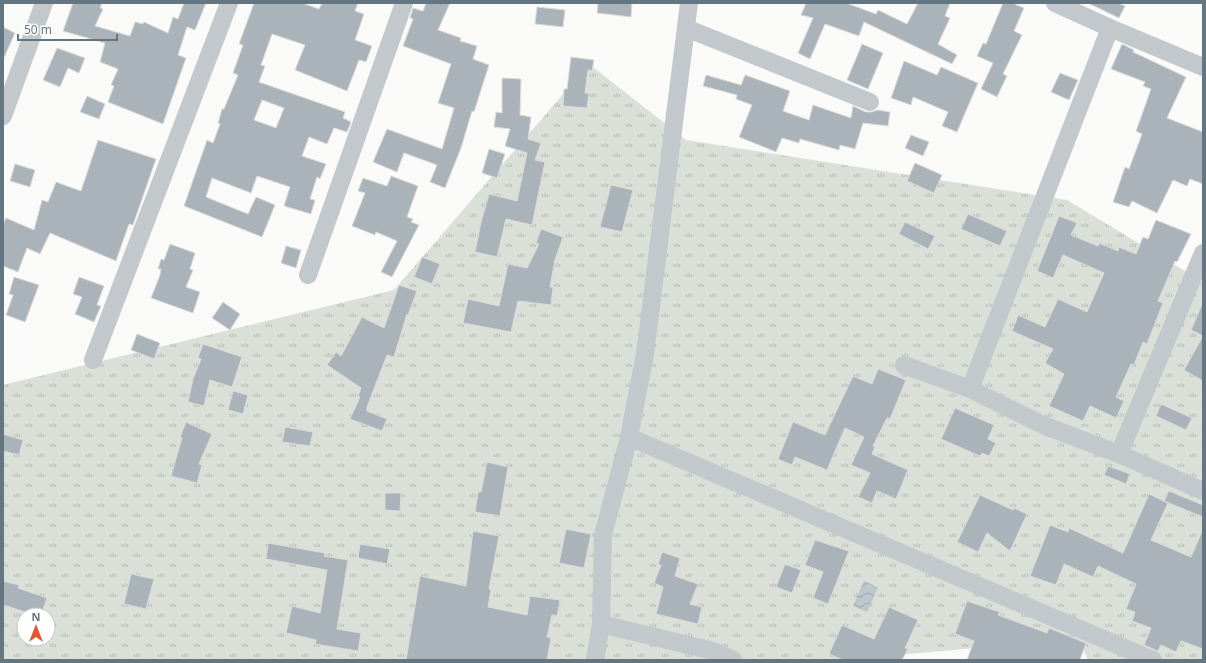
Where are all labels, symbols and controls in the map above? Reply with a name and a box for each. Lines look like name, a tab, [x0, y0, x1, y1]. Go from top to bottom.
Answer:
scale bar	[18, 16, 117, 42]
text: 50 m	[24, 21, 52, 38]
north arrow	[16, 607, 56, 647]
text: N	[32, 609, 40, 624]

